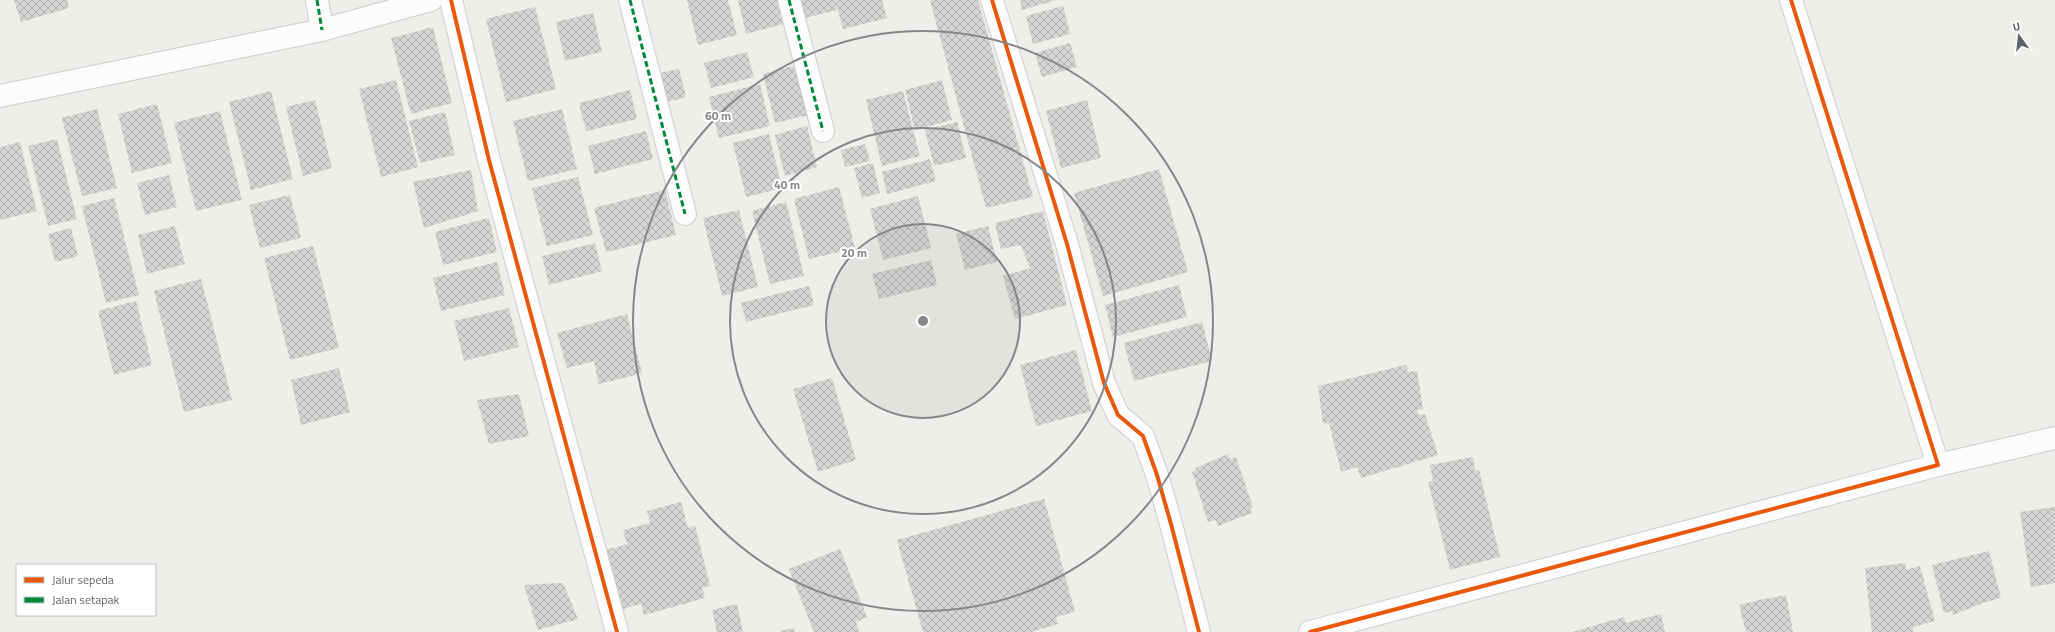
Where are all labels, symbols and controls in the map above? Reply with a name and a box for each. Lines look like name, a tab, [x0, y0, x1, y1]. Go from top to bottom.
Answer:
north arrow	[1999, 16, 2039, 56]
text: U	[2011, 18, 2022, 35]
text: 60 m	[705, 106, 731, 125]
text: 40 m	[774, 175, 800, 194]
text: 20 m	[841, 243, 867, 262]
centre of rings	[916, 314, 930, 328]
legend	[16, 564, 156, 616]
text: Jalur sepeda	[52, 570, 114, 589]
text: Jalan setapak	[52, 590, 120, 609]

